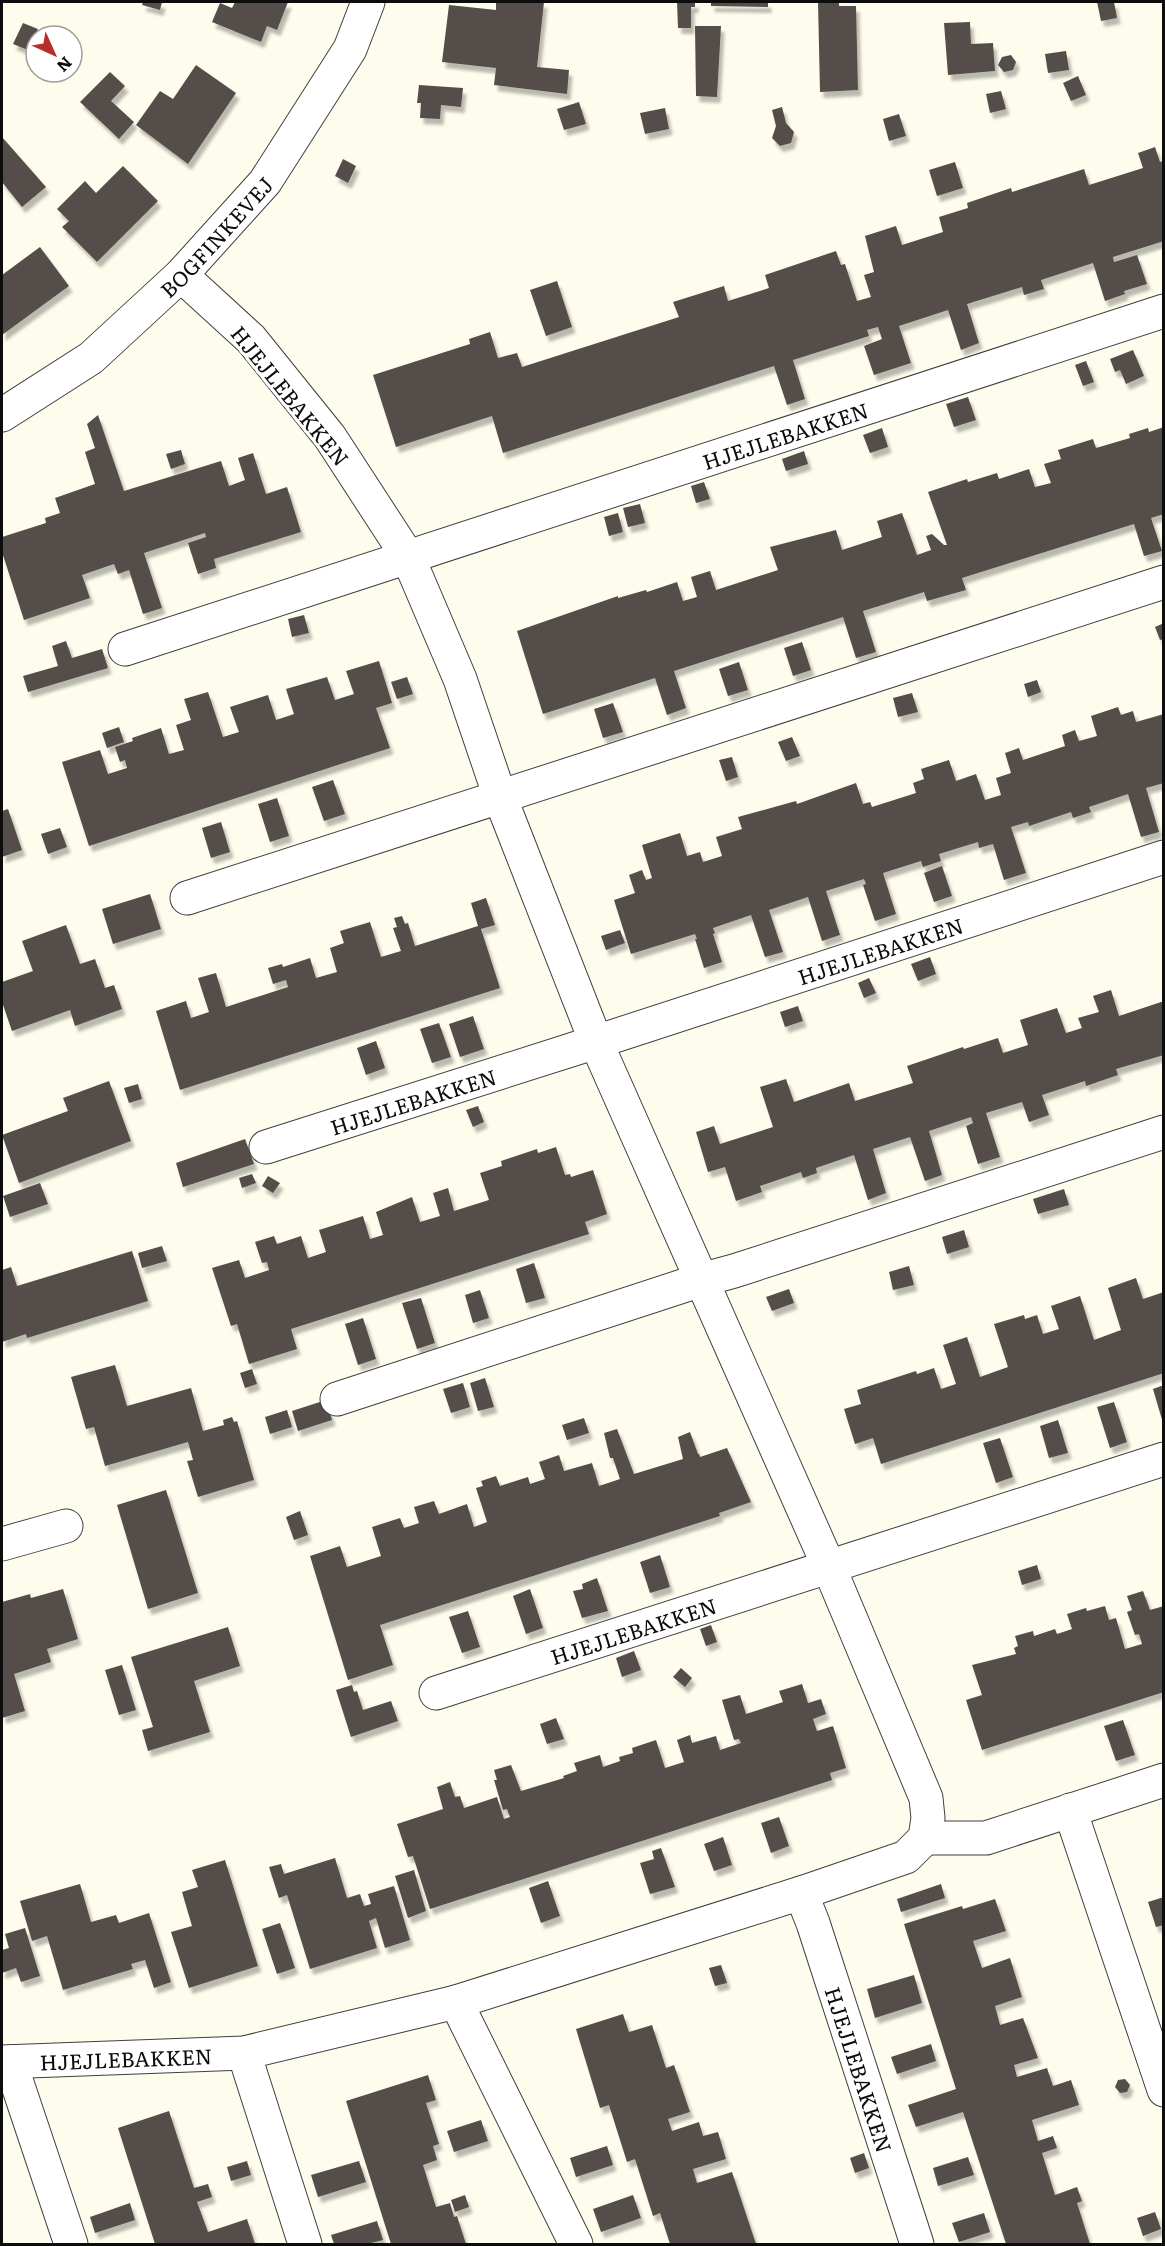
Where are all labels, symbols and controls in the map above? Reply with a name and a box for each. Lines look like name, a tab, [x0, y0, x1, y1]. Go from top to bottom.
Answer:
north arrow	[24, 24, 84, 84]
text: N	[52, 52, 79, 79]
street label: BOGFINKEVEJ	[152, 169, 279, 304]
street label: HJEJLEBAKKEN	[225, 318, 357, 472]
street label: HJEJLEBAKKEN	[698, 393, 872, 476]
street label: HJEJLEBAKKEN	[793, 908, 967, 991]
street label: HJEJLEBAKKEN	[326, 1059, 500, 1141]
street label: HJEJLEBAKKEN	[546, 1588, 720, 1671]
street label: HJEJLEBAKKEN	[819, 1982, 902, 2156]
street label: HJEJLEBAKKEN	[39, 2039, 213, 2076]

